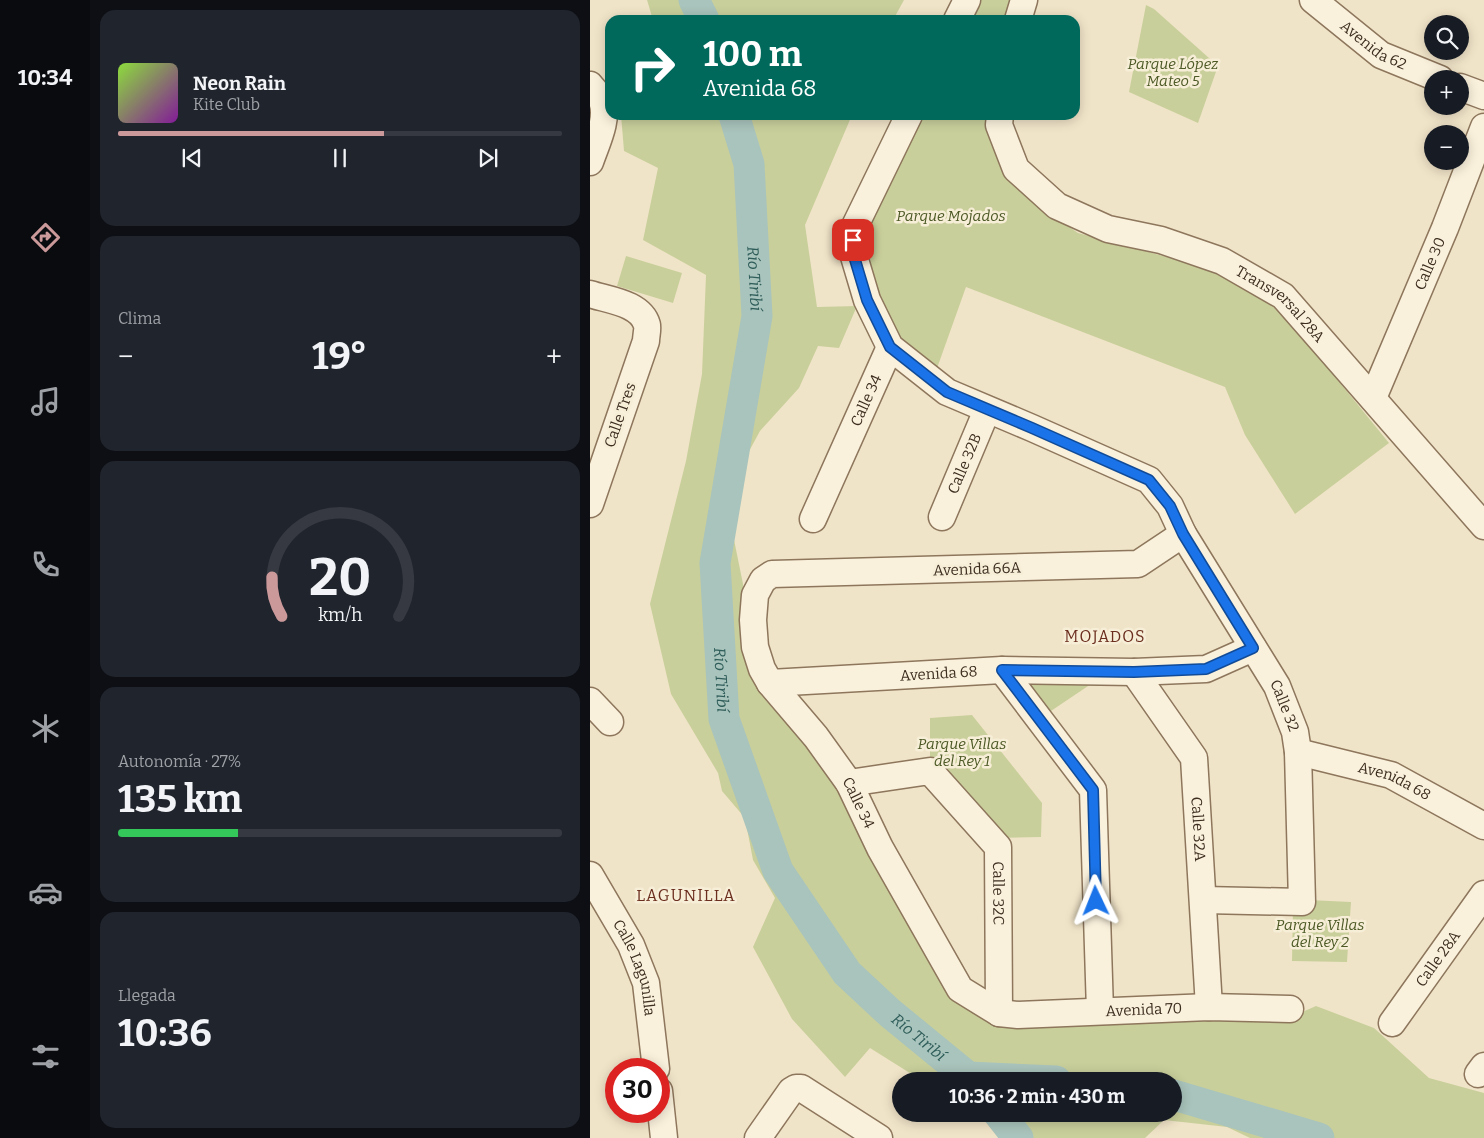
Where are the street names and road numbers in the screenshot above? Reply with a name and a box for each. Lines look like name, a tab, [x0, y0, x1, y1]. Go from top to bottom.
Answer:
street label: Avenida 62	[1337, 17, 1409, 73]
street label: Calle 30	[1411, 234, 1449, 293]
street label: Transversal 28A	[1232, 262, 1328, 346]
street label: Calle 34	[847, 371, 886, 429]
street label: Calle Tres	[601, 380, 639, 450]
street label: Calle 32B	[944, 431, 985, 496]
street label: Avenida 66A	[933, 558, 1022, 580]
street label: Avenida 68	[900, 662, 978, 685]
street label: Calle 32	[1266, 676, 1303, 734]
street label: Avenida 68	[1356, 758, 1434, 804]
street label: Calle 34	[839, 773, 879, 832]
street label: Calle 32A	[1187, 796, 1209, 862]
street label: Calle 32C	[989, 861, 1007, 925]
street label: Calle Lagunilla	[609, 916, 659, 1017]
street label: Calle 28A	[1412, 927, 1464, 990]
street label: Avenida 70	[1105, 999, 1183, 1020]

